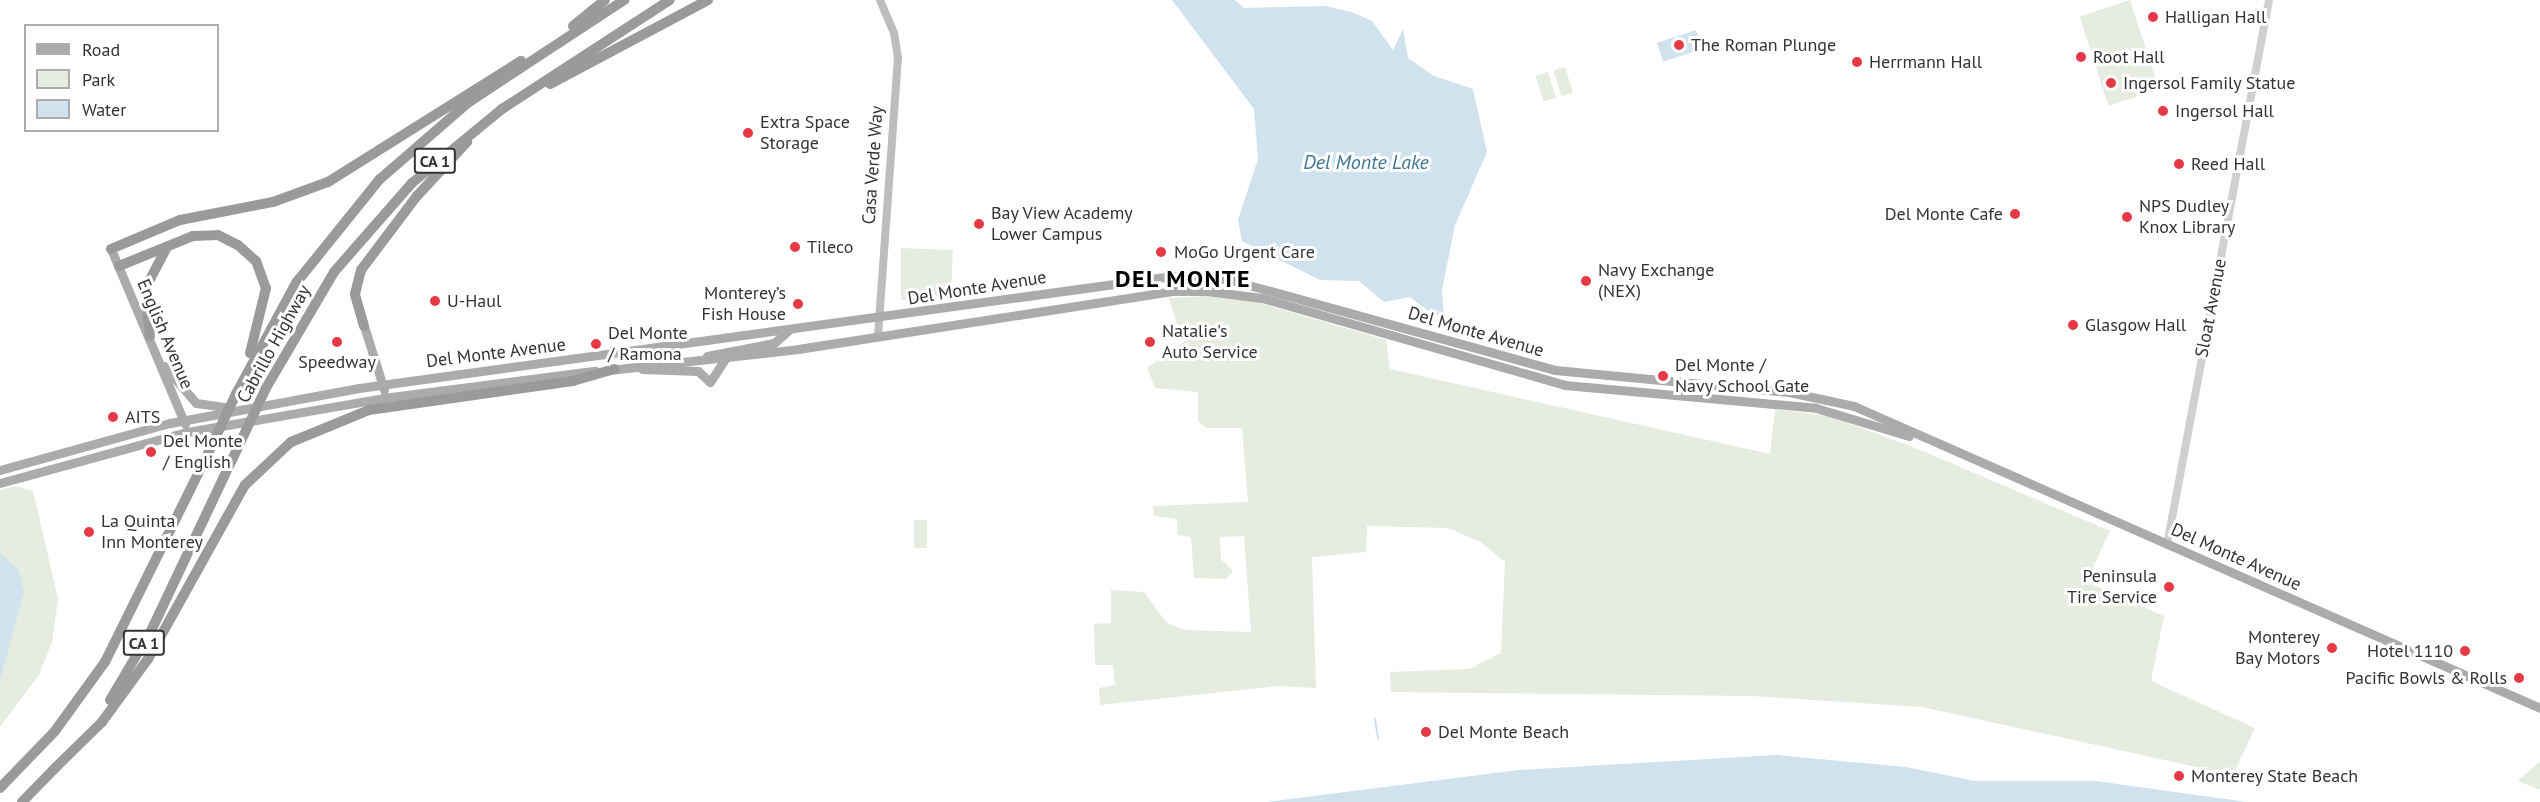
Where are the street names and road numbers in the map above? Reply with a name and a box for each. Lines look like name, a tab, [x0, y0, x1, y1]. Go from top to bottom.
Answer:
street label: Casa Verde Way	[858, 105, 888, 225]
road number: CA 1	[412, 148, 458, 174]
street label: Sloat Avenue	[2191, 257, 2231, 359]
street label: Del Monte Avenue	[906, 266, 1048, 310]
street label: English Avenue	[132, 276, 198, 392]
street label: Cabrillo Highway	[233, 281, 315, 407]
street label: Del Monte Avenue	[1405, 302, 1547, 362]
street label: Del Monte Avenue	[425, 334, 567, 372]
street label: Del Monte Avenue	[2167, 519, 2305, 595]
road number: CA 1	[122, 630, 166, 656]

